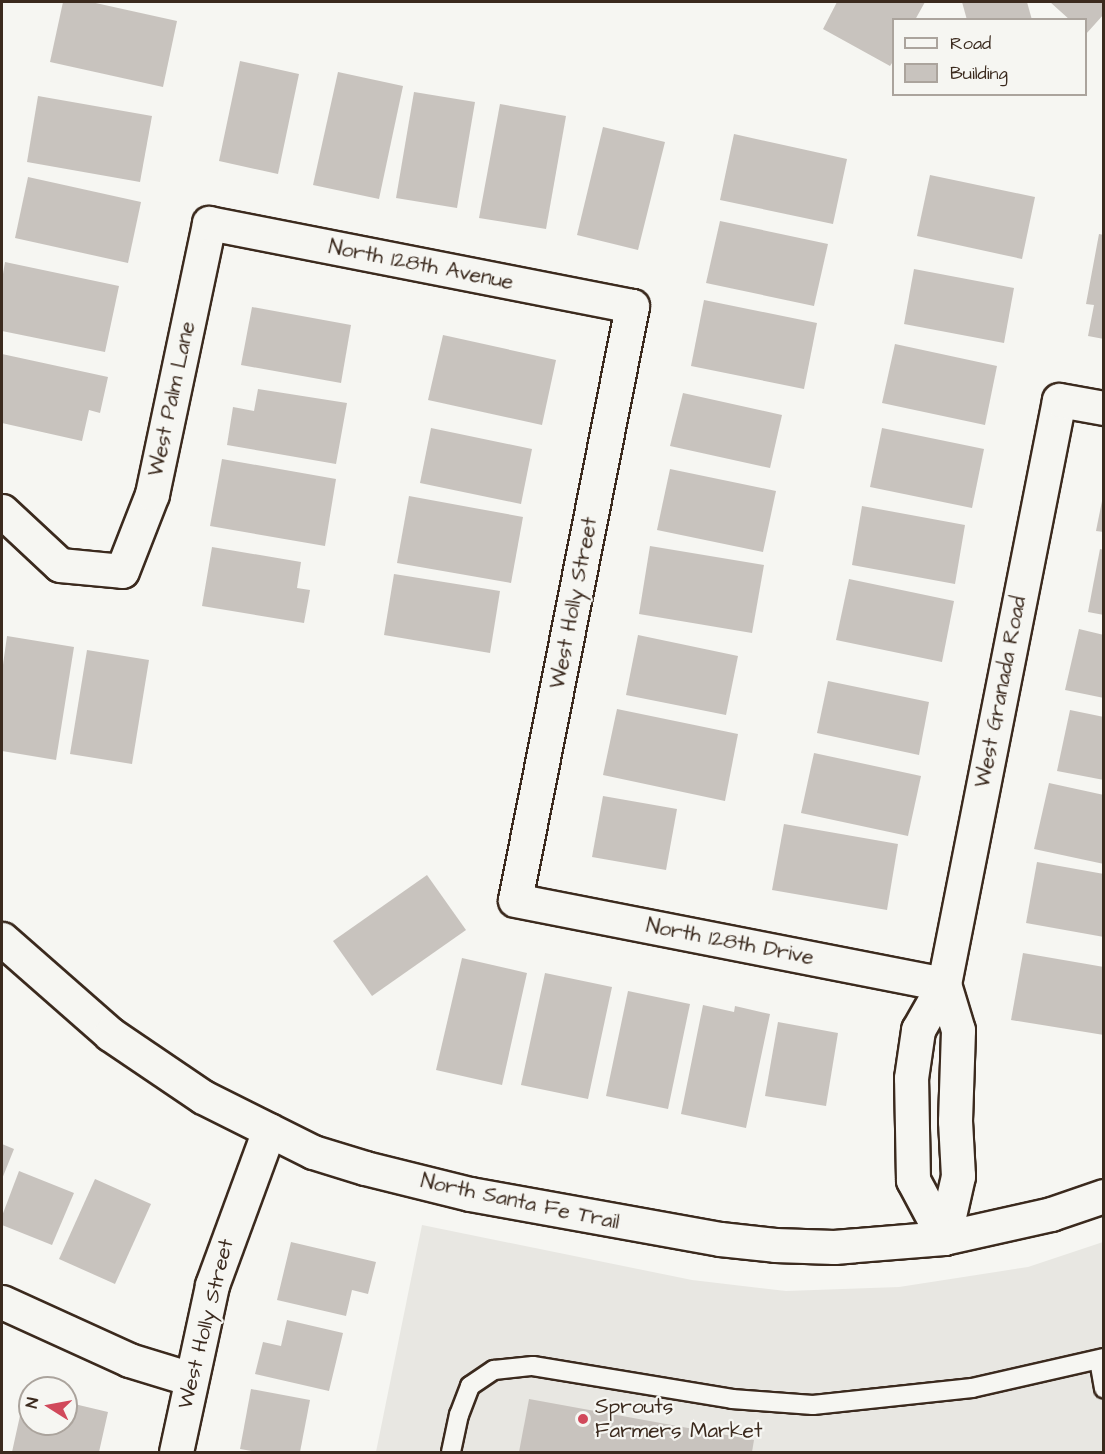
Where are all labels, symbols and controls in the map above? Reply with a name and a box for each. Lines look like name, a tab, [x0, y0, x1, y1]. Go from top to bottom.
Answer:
legend	[892, 18, 1087, 96]
text: Road	[950, 31, 991, 56]
text: Building	[950, 61, 1008, 86]
street label: North 128th Avenue	[326, 235, 516, 295]
street label: West Palm Lane	[143, 319, 201, 479]
street label: West Holly Street	[545, 515, 603, 691]
street label: West Granada Road	[970, 594, 1032, 790]
street label: North 128th Drive	[644, 913, 816, 971]
street label: North Santa Fe Trail	[418, 1169, 622, 1235]
street label: West Holly Street	[173, 1236, 239, 1412]
north arrow	[18, 1376, 78, 1436]
place label: Sprouts Farmers Market	[595, 1394, 762, 1444]
text: N	[21, 1396, 44, 1410]
marker: Sprouts Farmers Market	[576, 1412, 590, 1426]

